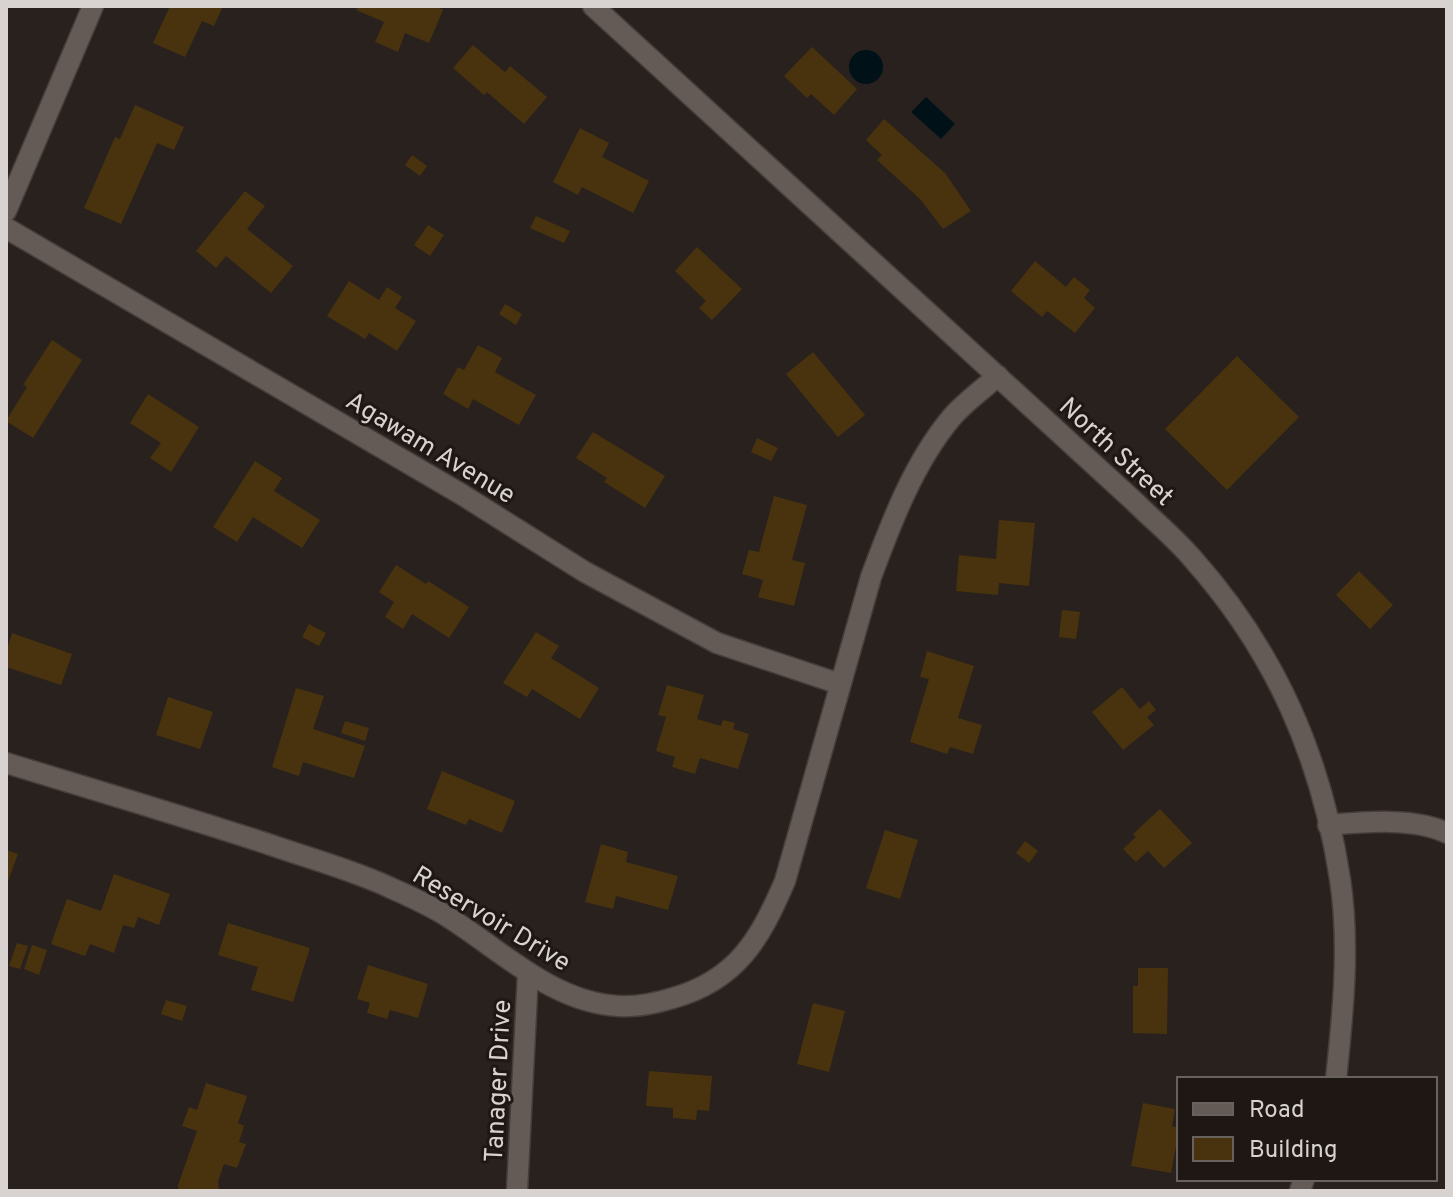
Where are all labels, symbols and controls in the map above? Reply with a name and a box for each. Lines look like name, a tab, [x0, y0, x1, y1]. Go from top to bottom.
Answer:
street label: Agawam Avenue	[339, 386, 520, 513]
street label: North Street	[1051, 391, 1180, 514]
street label: Reservoir Drive	[405, 860, 576, 980]
street label: Tanager Drive	[479, 999, 520, 1163]
legend	[1177, 1077, 1437, 1181]
text: Road	[1249, 1096, 1305, 1126]
text: Building	[1249, 1136, 1338, 1166]

